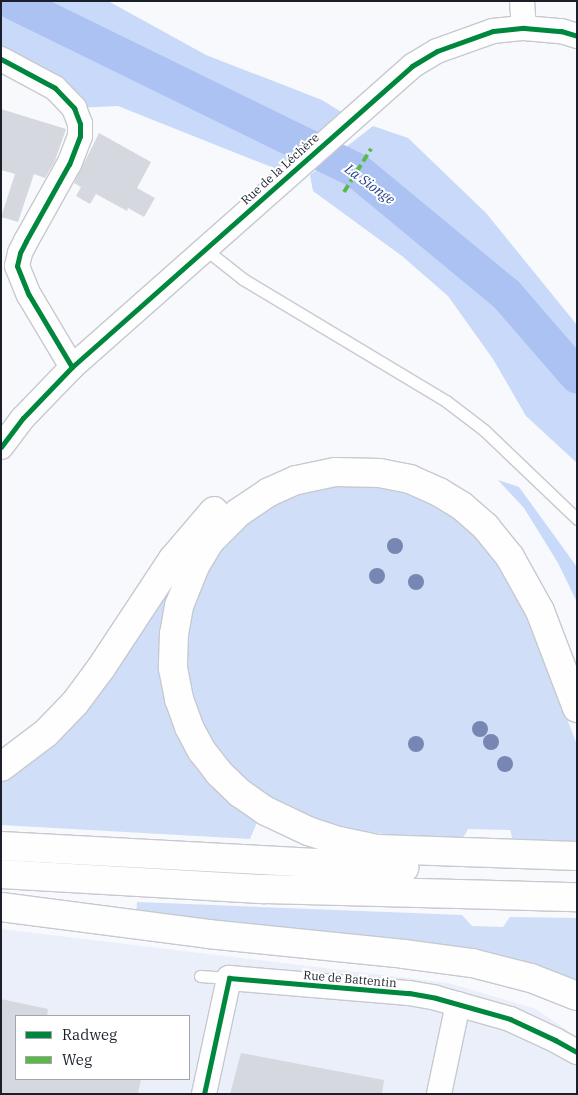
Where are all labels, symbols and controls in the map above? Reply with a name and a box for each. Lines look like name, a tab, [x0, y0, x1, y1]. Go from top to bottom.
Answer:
street label: Rue de la Léchère	[238, 130, 322, 208]
water label: La Sionge	[342, 160, 398, 208]
street label: Rue de Battentin	[303, 968, 397, 990]
legend	[15, 1015, 190, 1080]
text: Radweg	[62, 1025, 117, 1044]
text: Weg	[62, 1050, 92, 1069]

